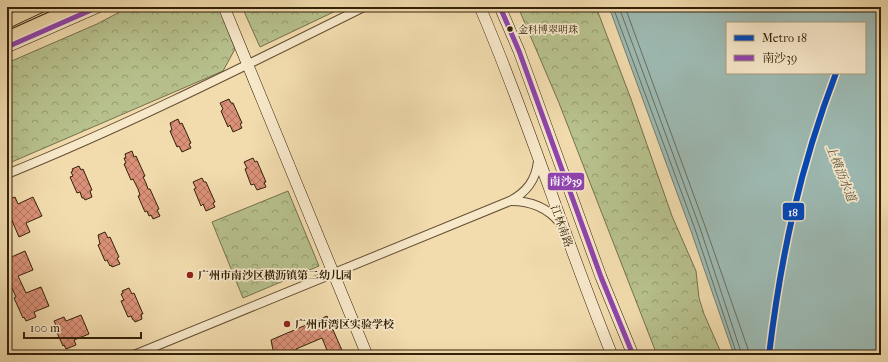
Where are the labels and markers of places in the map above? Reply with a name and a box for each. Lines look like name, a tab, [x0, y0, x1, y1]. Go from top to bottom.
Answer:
marker: 金科博翠明珠	[505, 24, 515, 34]
place label: 金科博翠明珠	[518, 24, 578, 36]
place label: 广州市南沙区横沥镇第二幼儿园	[198, 269, 352, 282]
marker: 广州市南沙区横沥镇第二幼儿园	[185, 270, 195, 280]
place label: 广州市湾区实验学校	[295, 318, 394, 331]
marker: 广州市湾区实验学校	[282, 319, 292, 329]

